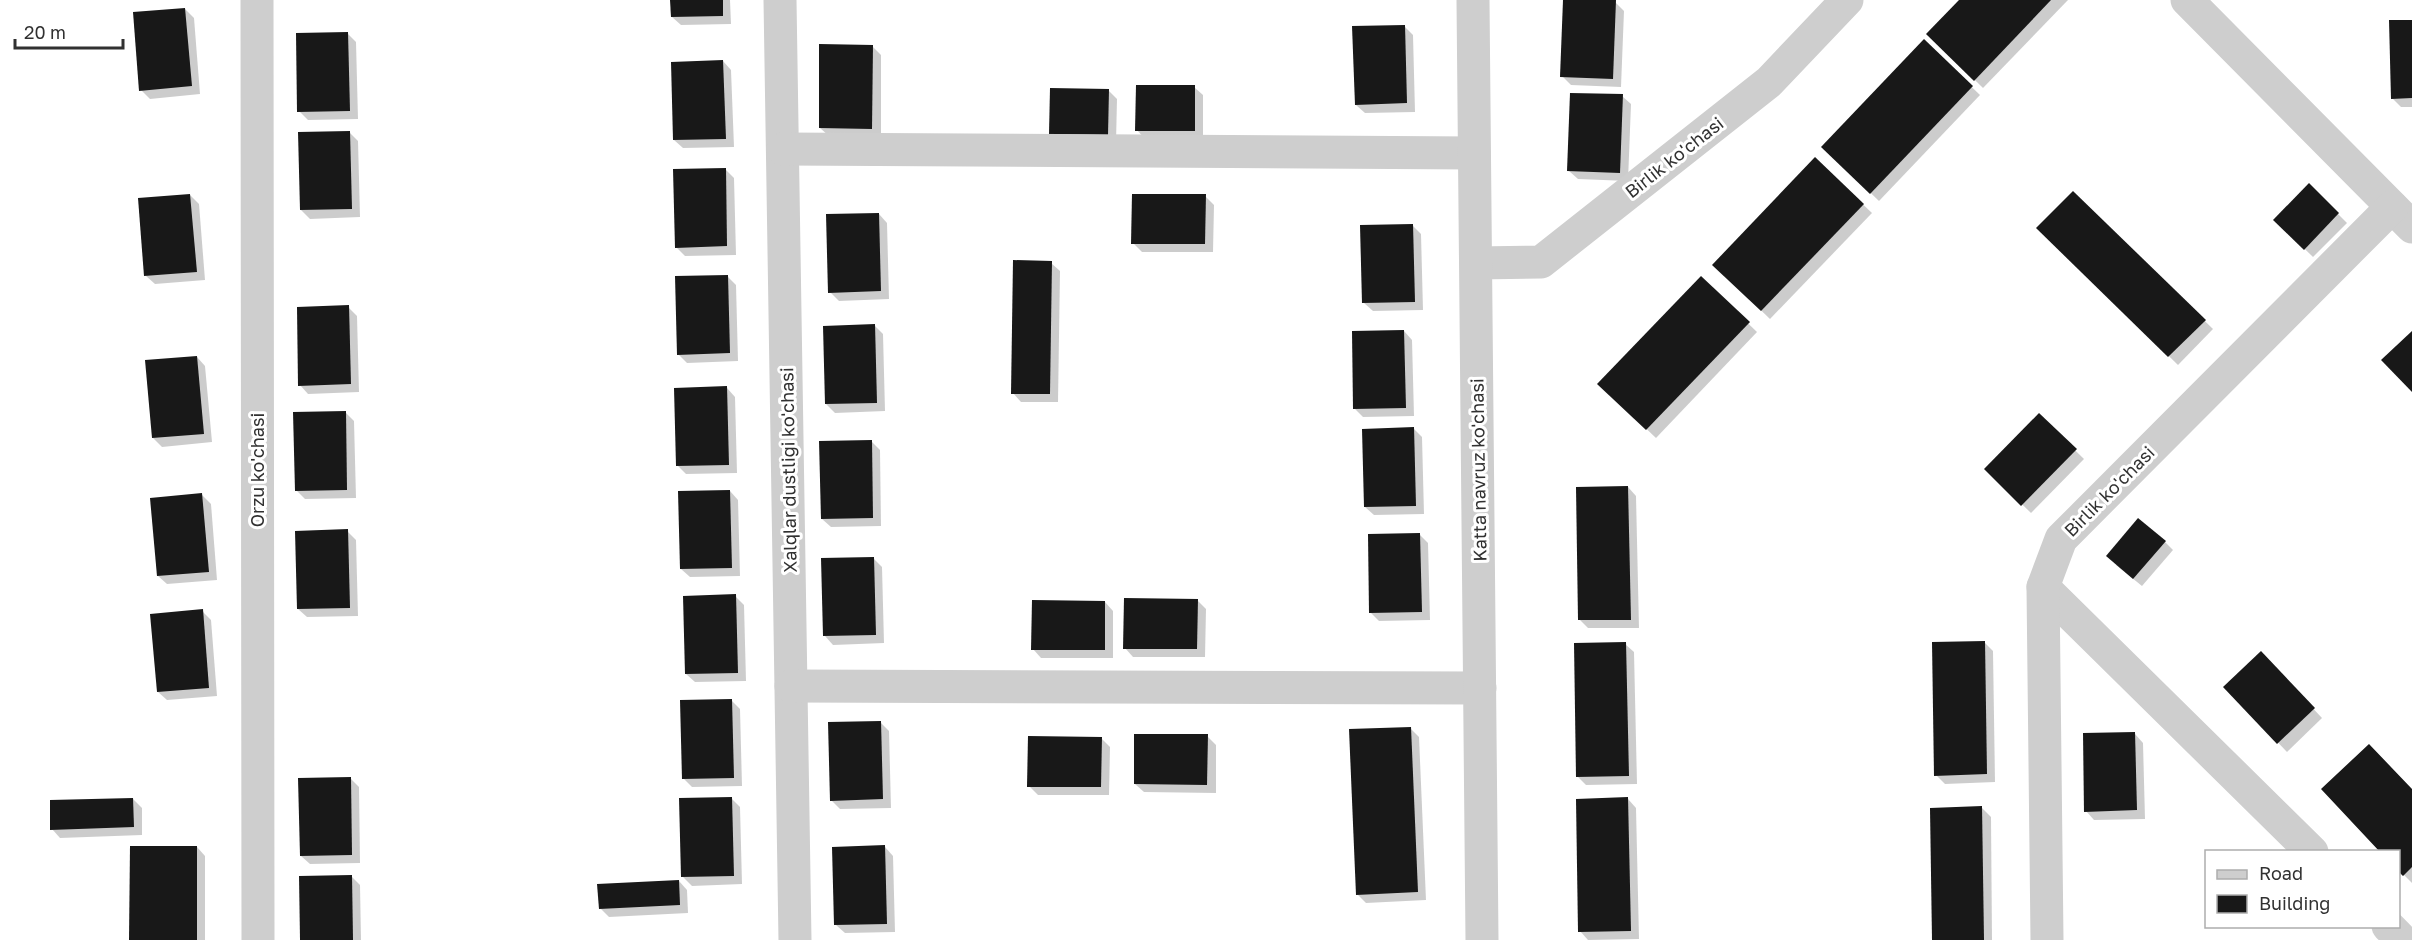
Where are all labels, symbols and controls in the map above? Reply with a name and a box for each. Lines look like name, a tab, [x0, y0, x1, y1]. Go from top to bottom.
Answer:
scale bar	[15, 12, 123, 50]
text: 20 m	[24, 21, 66, 43]
street label: Birlik ko'chasi	[1620, 112, 1728, 202]
street label: Xalqlar dustligi ko'chasi	[775, 367, 801, 573]
street label: Katta navruz ko'chasi	[1465, 378, 1491, 562]
street label: Orzu ko'chasi	[246, 413, 268, 527]
street label: Birlik ko'chasi	[2059, 441, 2159, 541]
legend	[2205, 850, 2400, 928]
text: Road	[2259, 862, 2303, 884]
text: Building	[2259, 892, 2330, 914]

